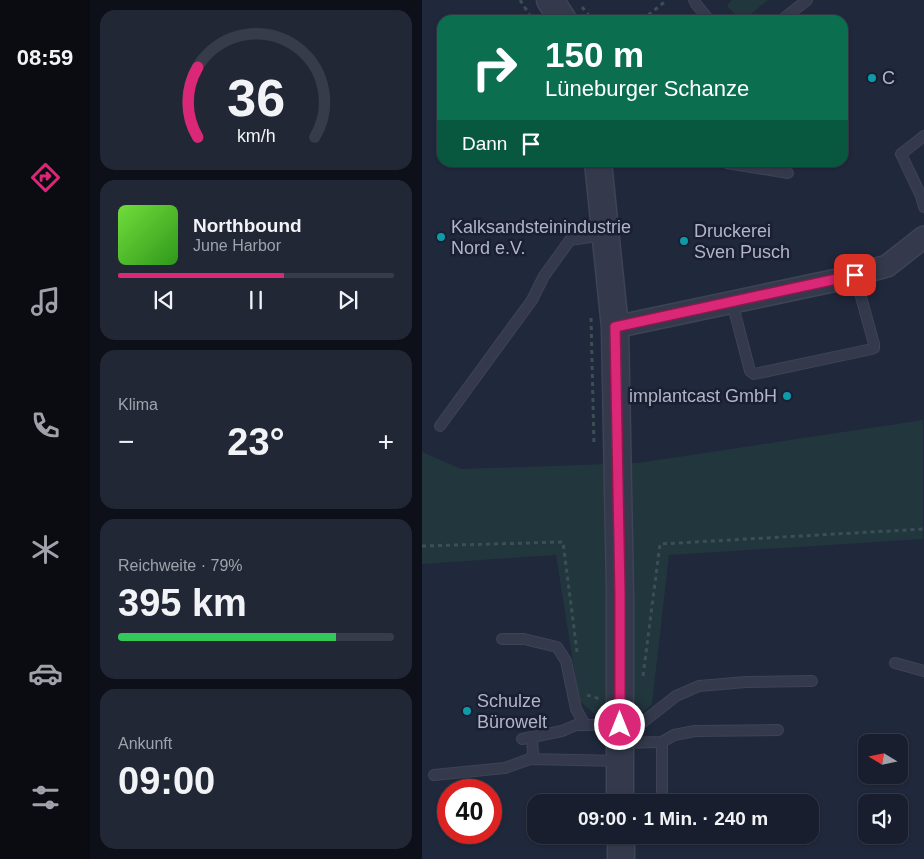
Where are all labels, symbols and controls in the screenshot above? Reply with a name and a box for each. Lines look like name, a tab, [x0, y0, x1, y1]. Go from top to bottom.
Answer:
icon: right	[462, 35, 527, 100]
text: 150 m	[545, 35, 644, 74]
text: 08:59	[17, 45, 73, 70]
place label: C	[882, 68, 895, 88]
text: 36	[227, 69, 285, 127]
marker: C	[866, 72, 878, 84]
text: Lüneburger Schanze	[545, 76, 749, 101]
text: km/h	[237, 126, 275, 146]
icon: arrive	[517, 130, 545, 158]
text: Dann	[462, 133, 507, 154]
icon: directions	[28, 160, 63, 195]
text: Northbound	[193, 215, 302, 236]
place label: Kalksandsteinindustrie Nord e.V.	[451, 217, 631, 258]
place label: Druckerei Sven Pusch	[694, 221, 790, 262]
marker: Kalksandsteinindustrie Nord e.V.	[435, 231, 447, 243]
marker: Druckerei Sven Pusch	[678, 235, 690, 247]
text: June Harbor	[193, 237, 281, 254]
pin	[834, 254, 876, 296]
icon: arrive	[841, 261, 869, 289]
icon: music	[28, 284, 63, 319]
icon: previous	[150, 286, 178, 314]
icon: pause	[242, 286, 270, 314]
icon: next	[334, 286, 362, 314]
place label: implantcast GmbH	[629, 386, 777, 406]
marker: implantcast GmbH	[781, 390, 793, 402]
text: Klima	[118, 396, 158, 413]
icon: phone	[28, 408, 63, 443]
text: 23°	[227, 421, 285, 463]
text: −	[118, 426, 134, 457]
text: +	[378, 426, 394, 457]
icon: climate	[28, 532, 63, 567]
text: Reichweite · 79%	[118, 557, 243, 574]
text: 395 km	[118, 582, 247, 624]
icon: car	[28, 656, 63, 691]
place label: Schulze Bürowelt	[477, 691, 547, 732]
position arrow	[593, 698, 645, 750]
marker: Schulze Bürowelt	[461, 705, 473, 717]
north arrow	[858, 734, 908, 784]
map controls	[858, 734, 908, 844]
text: Ankunft	[118, 735, 172, 752]
text: 09:00	[118, 760, 215, 802]
speed limit sign: 40	[437, 779, 502, 844]
icon: filters	[28, 780, 63, 815]
button: sound	[858, 794, 908, 844]
text: 09:00 · 1 Min. · 240 m	[578, 808, 768, 829]

